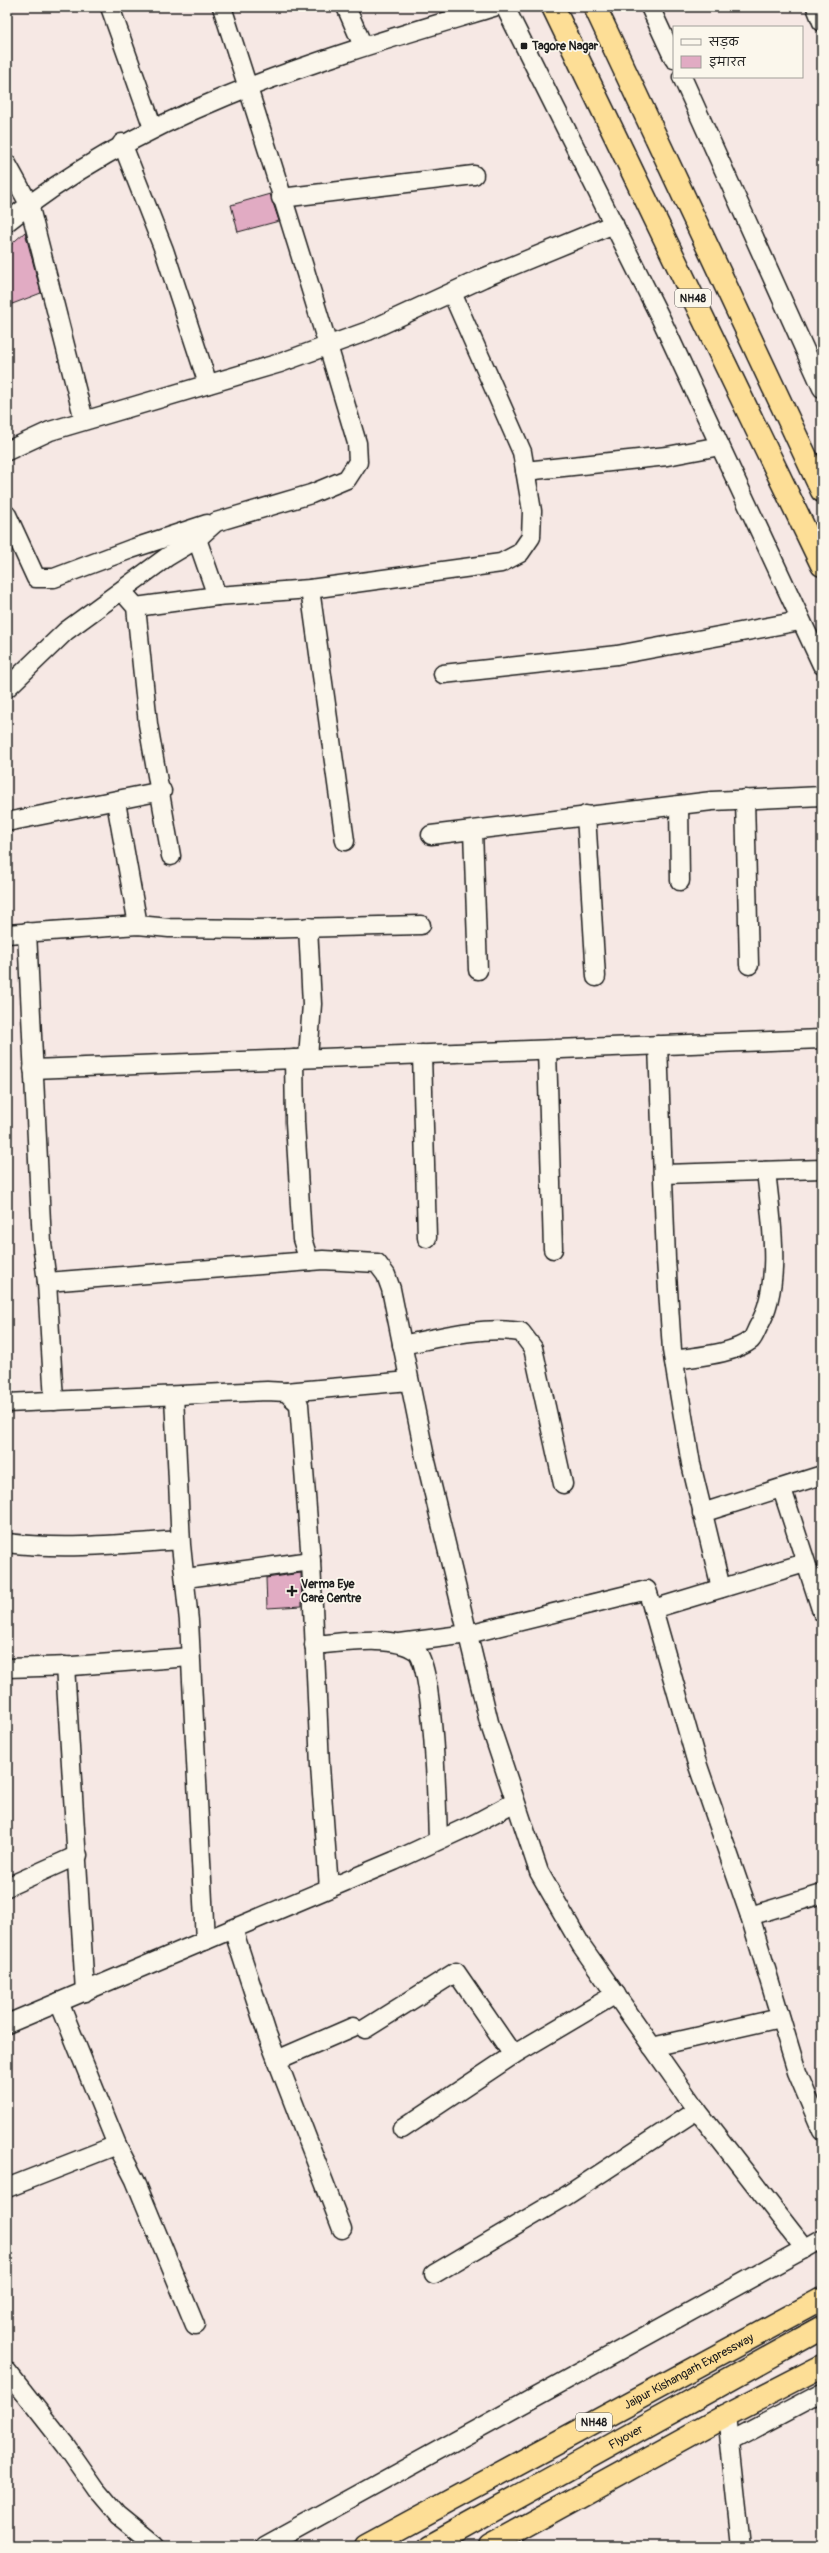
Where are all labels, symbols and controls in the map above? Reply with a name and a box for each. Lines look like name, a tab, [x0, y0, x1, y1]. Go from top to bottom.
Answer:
legend	[673, 26, 803, 78]
text: सड़क	[708, 35, 740, 50]
place label: Tagore Nagar	[531, 39, 599, 54]
marker: Tagore Nagar	[519, 41, 529, 51]
text: इमारत	[709, 55, 747, 70]
road number: NH48	[675, 289, 711, 307]
place label: Verma Eye Care Centre	[301, 1577, 362, 1606]
marker: Verma Eye Care Centre	[286, 1585, 298, 1597]
street label: Jaipur Kishangarh Expressway	[621, 2330, 756, 2412]
road number: NH48	[576, 2413, 612, 2431]
street label: Flyover	[606, 2421, 646, 2452]

